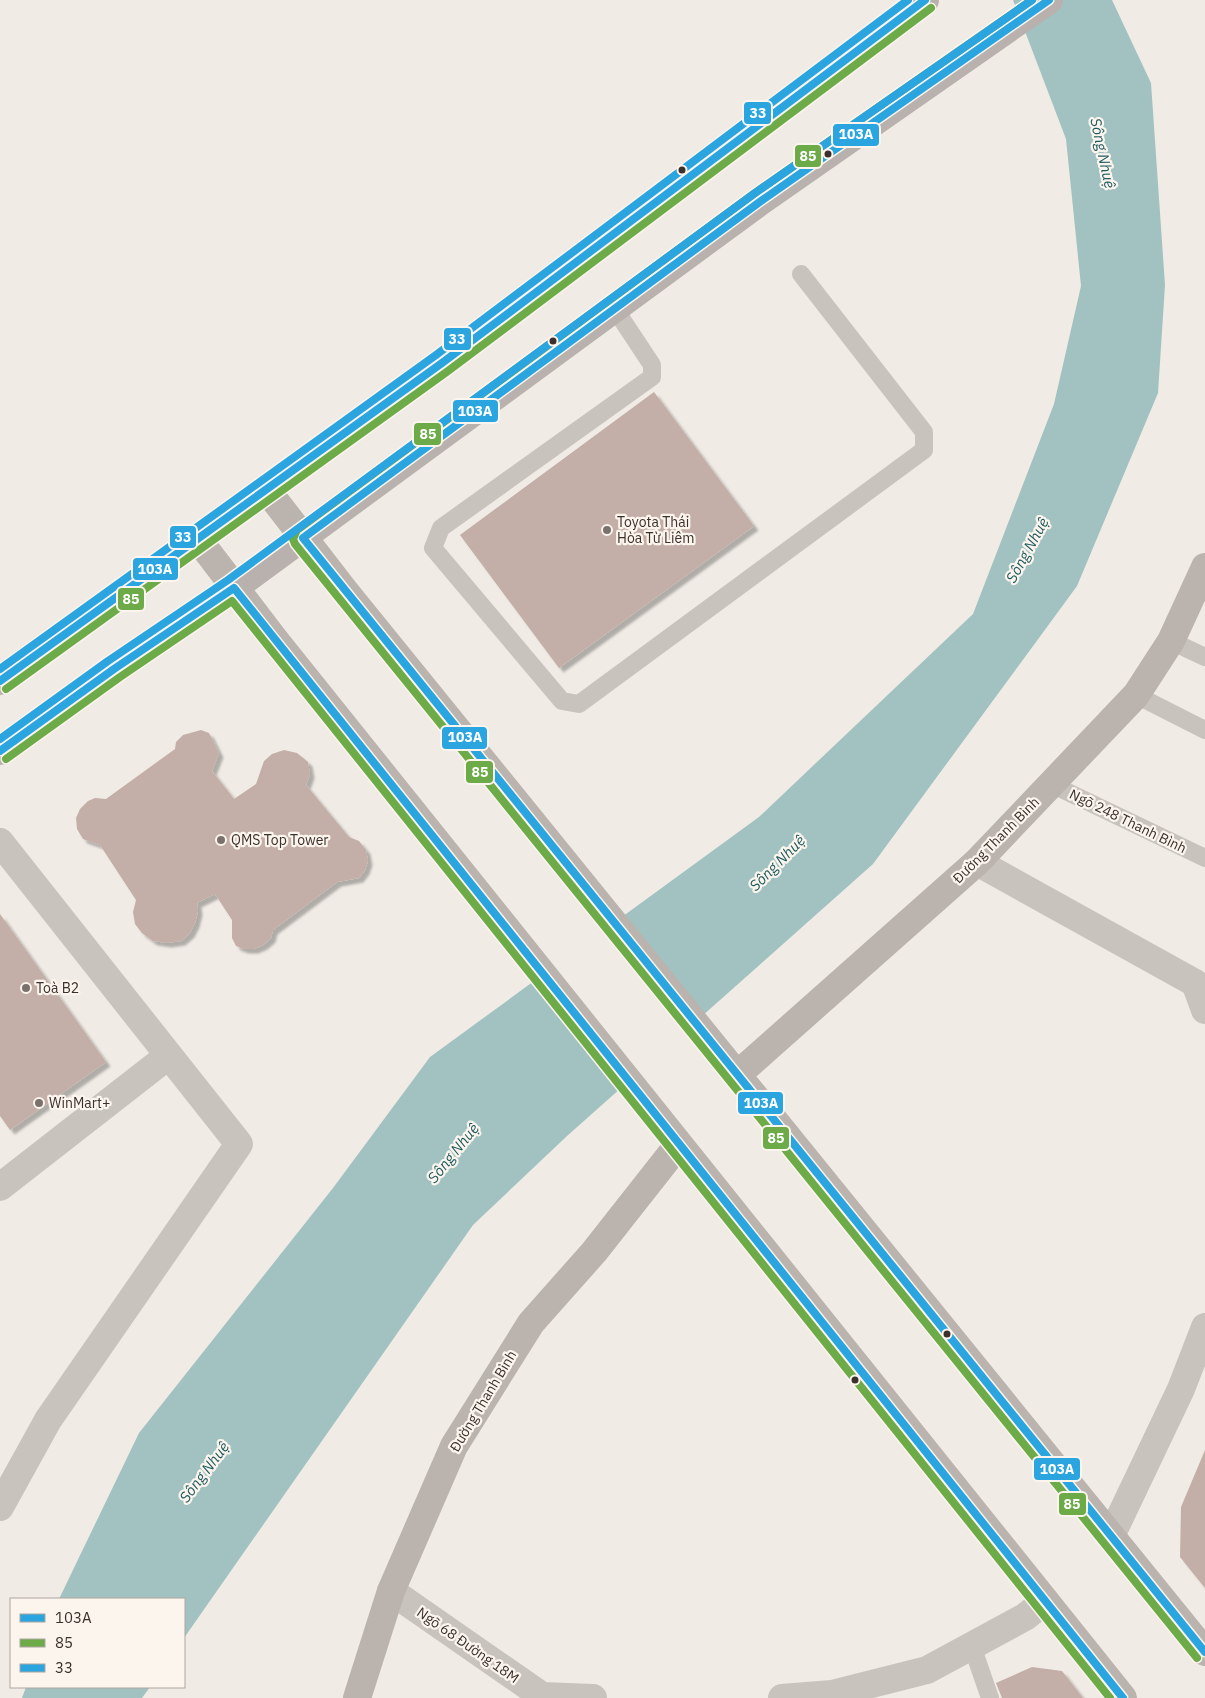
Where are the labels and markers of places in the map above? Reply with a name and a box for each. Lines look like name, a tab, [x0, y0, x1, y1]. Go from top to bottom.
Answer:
unlabelled marker	[823, 149, 833, 159]
unlabelled marker	[677, 165, 687, 175]
unlabelled marker	[548, 336, 558, 346]
place label: Toyota Thái Hòa Từ Liêm	[617, 513, 695, 547]
marker: Toyota Thái Hòa Từ Liêm	[601, 524, 613, 536]
place label: QMS Top Tower	[231, 831, 328, 849]
marker: QMS Top Tower	[215, 834, 227, 846]
place label: Toà B2	[36, 979, 79, 997]
marker: Toà B2	[20, 982, 32, 994]
place label: WinMart+	[49, 1094, 110, 1112]
marker: WinMart+	[33, 1097, 45, 1109]
unlabelled marker	[942, 1329, 952, 1339]
unlabelled marker	[850, 1375, 860, 1385]

